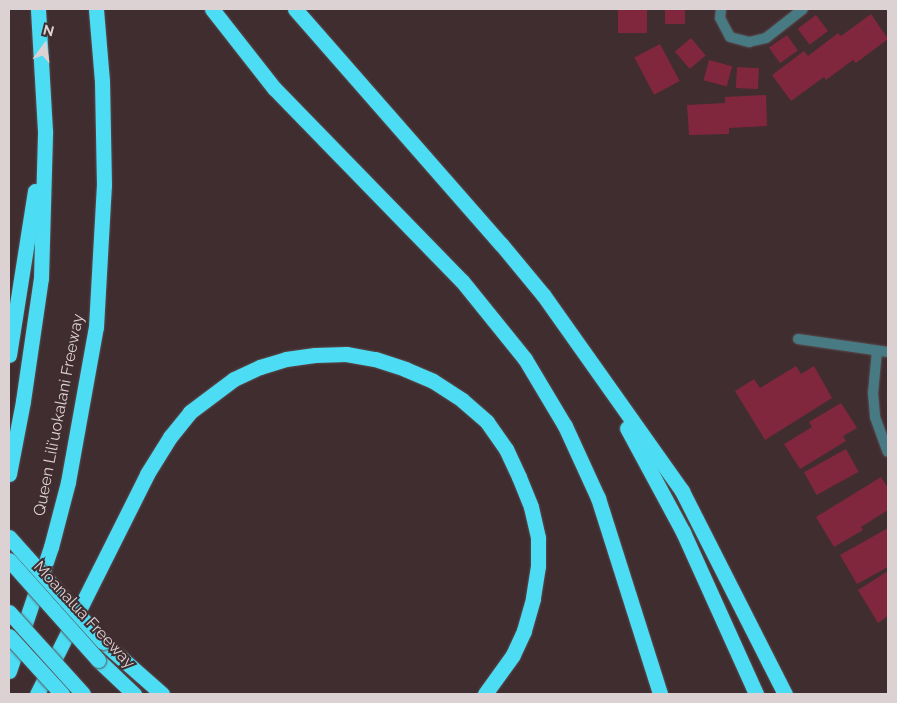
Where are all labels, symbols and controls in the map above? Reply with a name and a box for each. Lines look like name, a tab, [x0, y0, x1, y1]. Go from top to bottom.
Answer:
north arrow	[20, 20, 70, 70]
text: N	[42, 21, 56, 40]
street label: Queen Liliʻuokalani Freeway	[30, 312, 88, 518]
street label: Moanalua Freeway	[29, 557, 139, 673]

